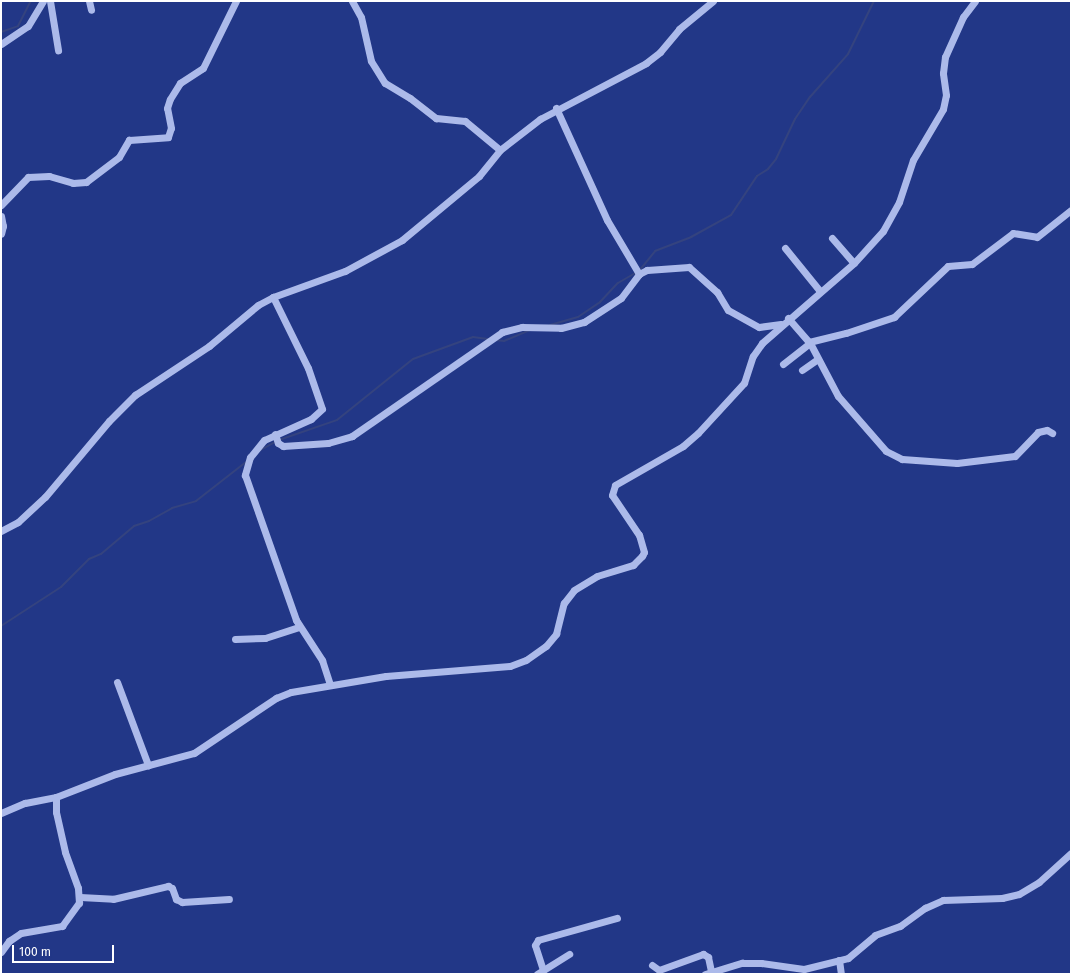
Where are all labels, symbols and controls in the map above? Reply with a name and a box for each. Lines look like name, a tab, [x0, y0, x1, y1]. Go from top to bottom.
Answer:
scale bar	[14, 937, 116, 963]
text: 100 m	[19, 945, 51, 959]

